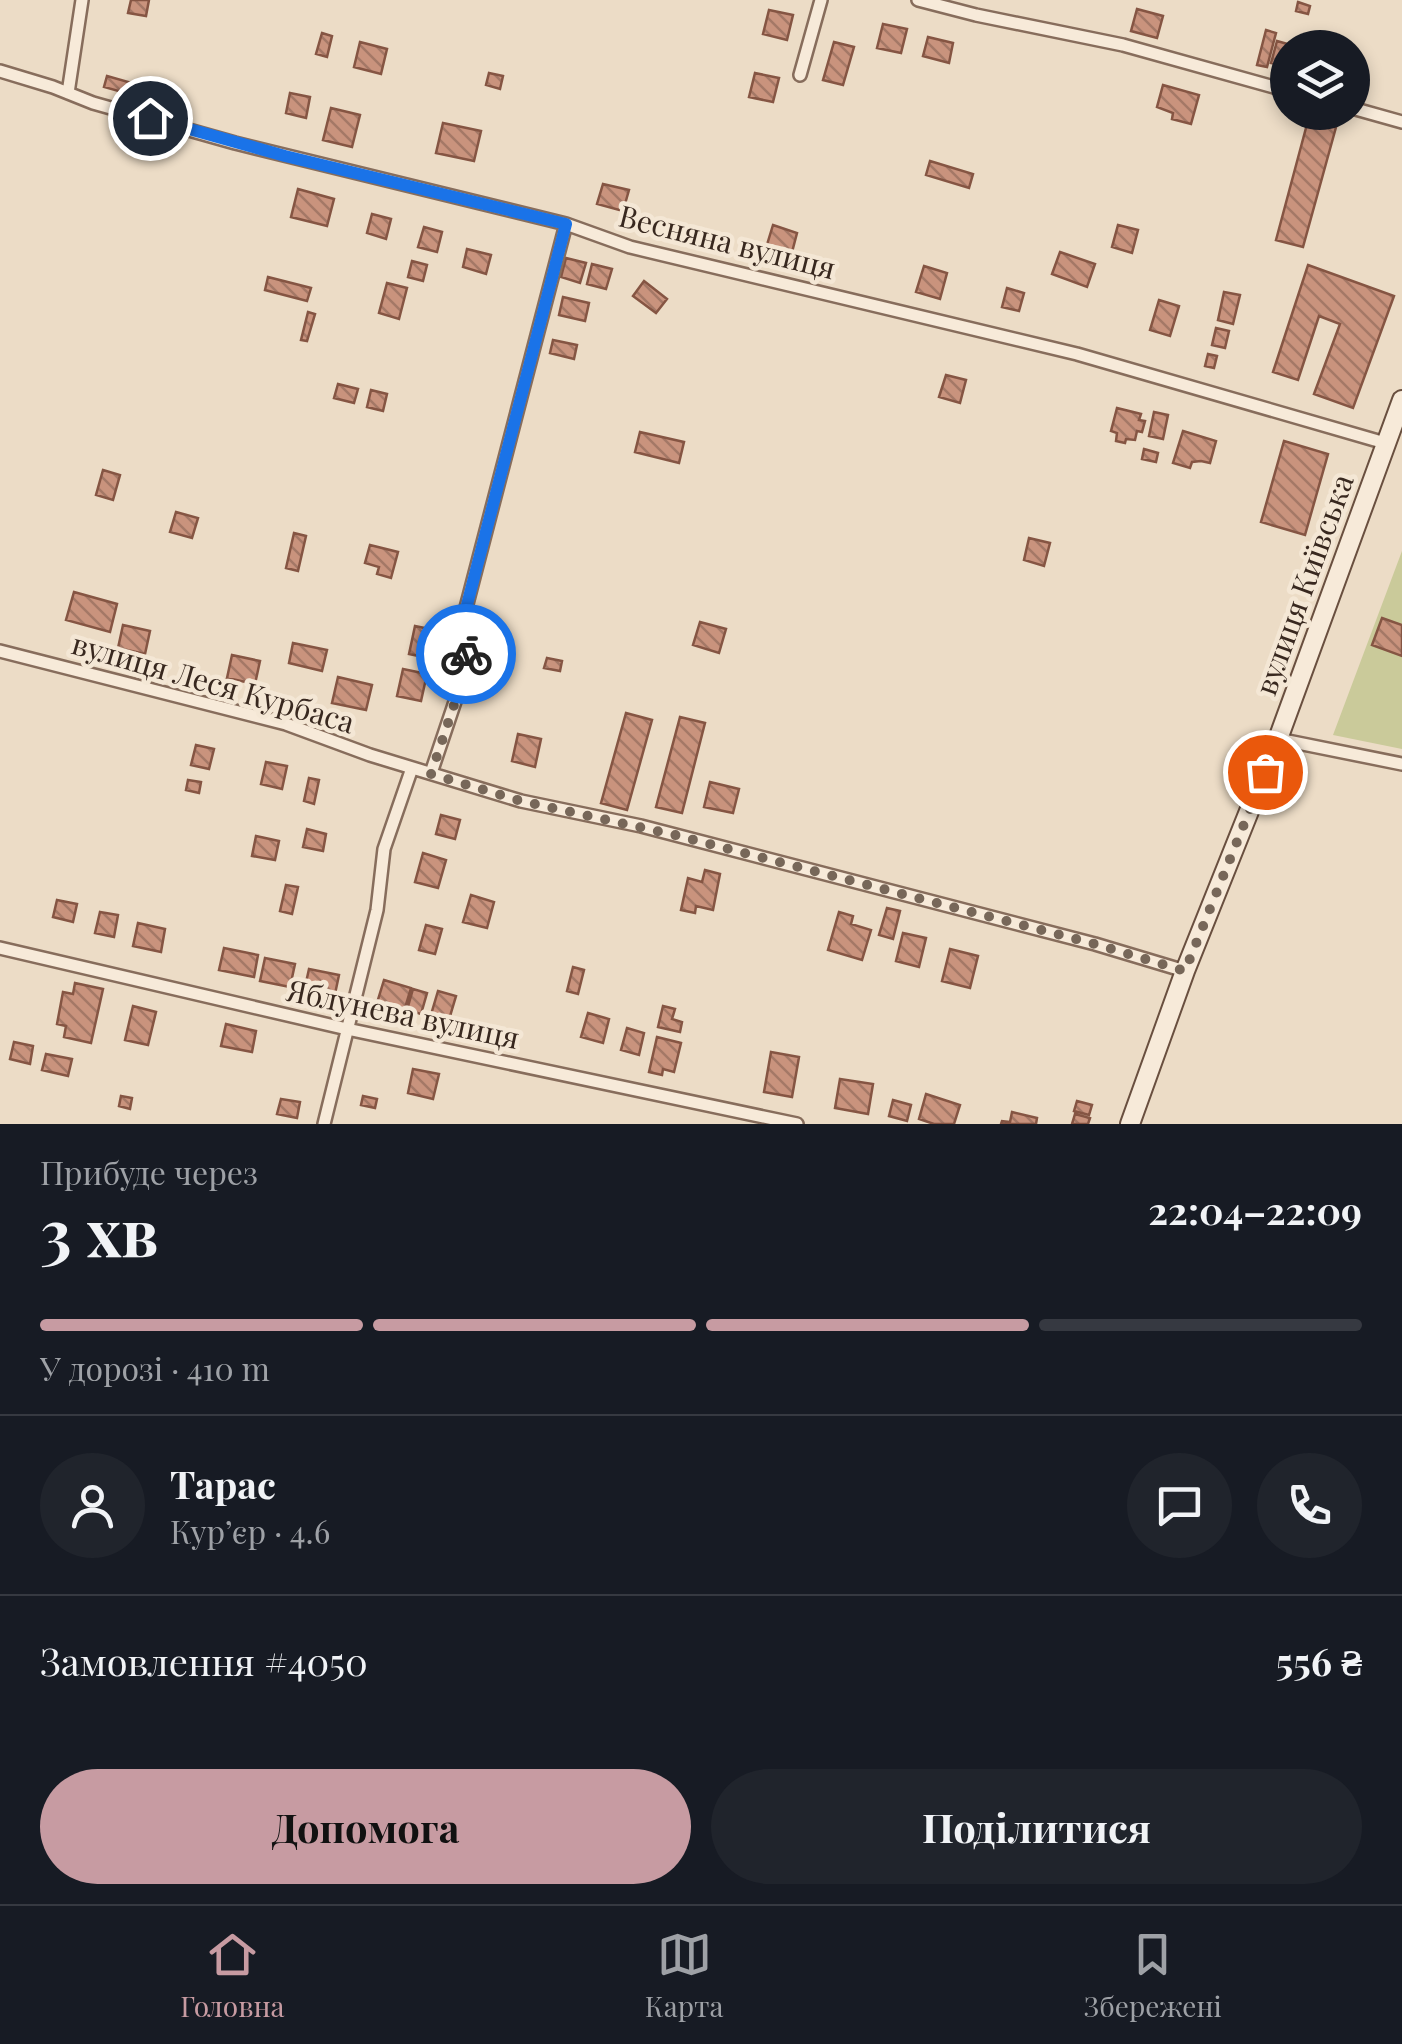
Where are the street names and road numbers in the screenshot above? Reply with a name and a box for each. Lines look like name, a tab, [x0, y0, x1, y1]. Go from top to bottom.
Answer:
street label: Весняна вулиця	[615, 195, 840, 287]
street label: вулиця Київська	[1245, 468, 1362, 700]
street label: вулиця Леся Курбаса	[68, 623, 360, 742]
street label: Яблунева вулиця	[283, 969, 523, 1057]

